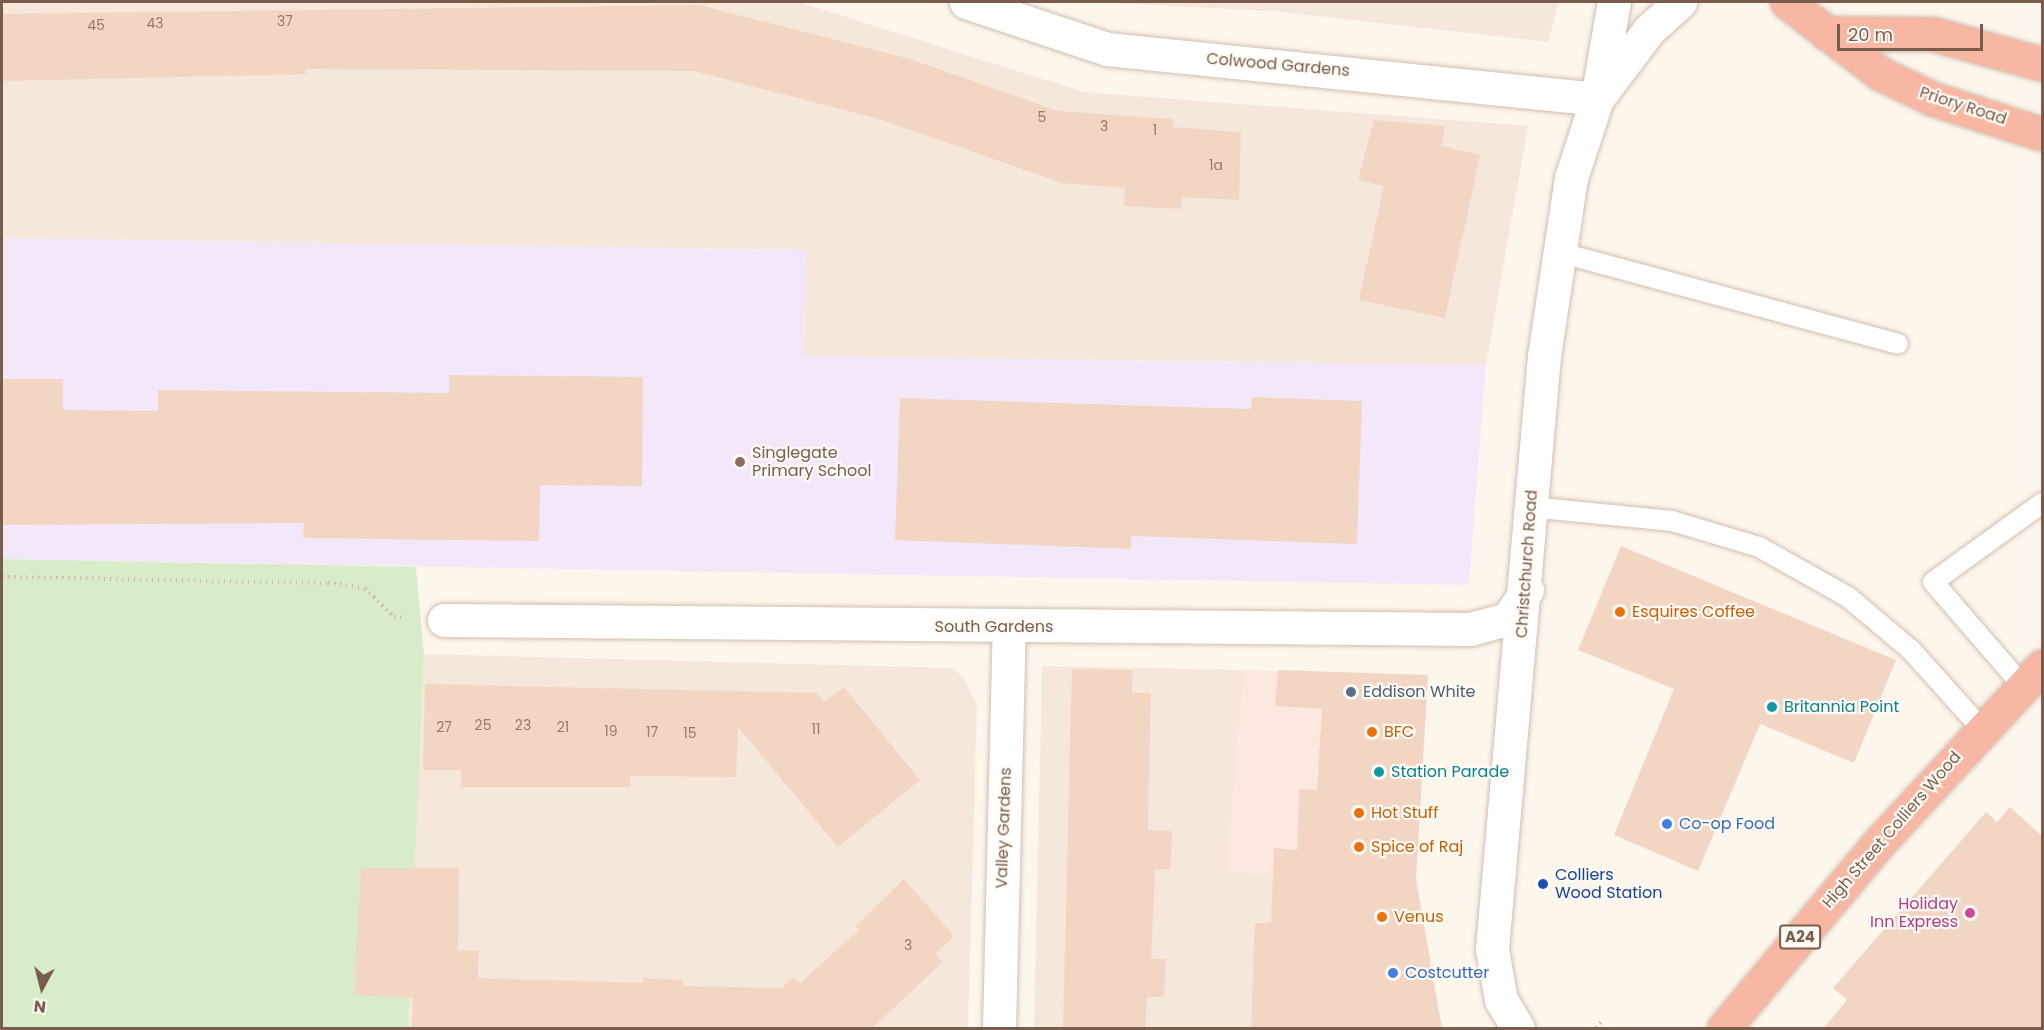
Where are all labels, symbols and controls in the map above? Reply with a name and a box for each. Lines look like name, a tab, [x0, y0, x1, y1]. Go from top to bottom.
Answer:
scale bar	[1840, 12, 1986, 50]
house number: 37	[277, 13, 293, 29]
house number: 43	[146, 15, 164, 31]
house number: 45	[87, 17, 105, 33]
text: 20 m	[1848, 22, 1893, 47]
street label: Colwood Gardens	[1206, 49, 1350, 81]
street label: Priory Road	[1917, 83, 2009, 129]
house number: 5	[1038, 109, 1046, 125]
house number: 3	[1100, 118, 1108, 134]
house number: 1	[1153, 122, 1157, 138]
house number: 1a	[1209, 157, 1223, 173]
place label: Singlegate Primary School	[752, 443, 871, 481]
marker: Singlegate Primary School	[733, 455, 747, 469]
street label: Christchurch Road	[1512, 489, 1542, 639]
place label: Esquires Coffee	[1632, 602, 1755, 622]
marker: Esquires Coffee	[1613, 605, 1627, 619]
street label: South Gardens	[935, 617, 1053, 637]
place label: Eddison White	[1363, 682, 1475, 702]
marker: Eddison White	[1344, 685, 1358, 699]
place label: Britannia Point	[1784, 697, 1899, 717]
marker: Britannia Point	[1765, 700, 1779, 714]
house number: 25	[475, 717, 491, 733]
house number: 23	[515, 717, 531, 733]
house number: 27	[436, 719, 452, 735]
house number: 21	[557, 719, 569, 735]
house number: 11	[812, 721, 820, 737]
place label: BFC	[1384, 722, 1414, 742]
house number: 19	[604, 723, 618, 739]
house number: 17	[646, 724, 658, 740]
house number: 15	[683, 725, 697, 741]
marker: BFC	[1365, 725, 1379, 739]
street label: High Street Colliers Wood	[1819, 748, 1965, 912]
place label: Station Parade	[1391, 762, 1509, 782]
marker: Station Parade	[1372, 765, 1386, 779]
street label: Valley Gardens	[992, 767, 1016, 889]
place label: Hot Stuff	[1371, 803, 1438, 823]
marker: Hot Stuff	[1352, 806, 1366, 820]
place label: Co-op Food	[1679, 814, 1775, 834]
marker: Co-op Food	[1660, 817, 1674, 831]
place label: Spice of Raj	[1371, 837, 1463, 857]
marker: Spice of Raj	[1352, 840, 1366, 854]
place label: Colliers Wood Station	[1555, 865, 1662, 903]
marker: Colliers Wood Station	[1536, 877, 1550, 891]
place label: Holiday Inn Express	[1870, 894, 1958, 932]
marker: Holiday Inn Express	[1963, 906, 1977, 920]
place label: Venus	[1394, 907, 1444, 927]
marker: Venus	[1375, 910, 1389, 924]
road number: A24	[1779, 925, 1821, 949]
house number: 3	[904, 937, 912, 953]
north arrow	[12, 958, 72, 1018]
place label: Costcutter	[1405, 963, 1489, 983]
marker: Costcutter	[1386, 966, 1400, 980]
text: N	[32, 994, 47, 1019]

